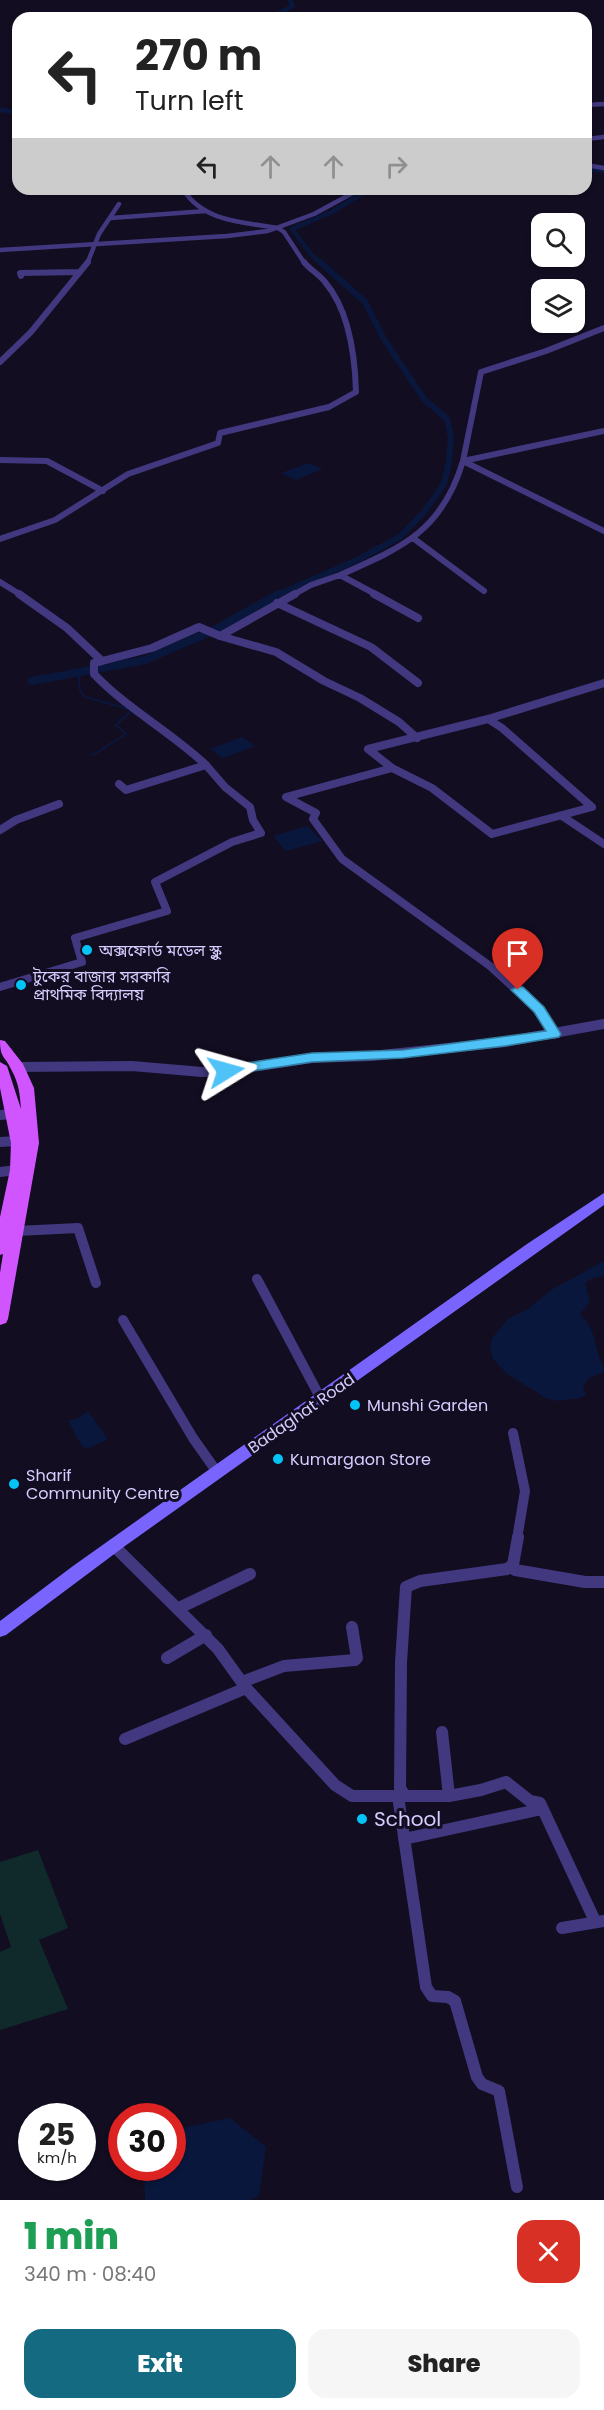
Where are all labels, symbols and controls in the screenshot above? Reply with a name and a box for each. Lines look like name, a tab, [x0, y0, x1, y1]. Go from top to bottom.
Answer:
text: 270 m	[135, 26, 262, 85]
icon: left	[36, 36, 114, 114]
text: Turn left	[135, 82, 244, 119]
icon: left	[191, 150, 224, 183]
icon: ahead	[254, 150, 287, 183]
icon: ahead	[317, 150, 350, 183]
icon: right	[380, 150, 413, 183]
map controls	[531, 213, 585, 333]
button: search	[531, 213, 585, 267]
button: layers	[531, 279, 585, 333]
pin	[492, 928, 543, 990]
icon: arrive	[501, 937, 534, 970]
place label: অক্সফোর্ড মডেল স্কুল	[98, 939, 222, 962]
marker: অক্সফোর্ড মডেল স্কুল	[80, 943, 94, 957]
place label: টুকের বাজার সরকারি প্রাথমিক বিদ্যালয়	[32, 965, 171, 1006]
marker: টুকের বাজার সরকারি প্রাথমিক বিদ্যালয়	[14, 978, 28, 992]
position arrow	[194, 1039, 258, 1103]
street label: Badaghat Road	[243, 1368, 359, 1459]
place label: Munshi Garden	[367, 1394, 488, 1417]
marker: Munshi Garden	[348, 1398, 362, 1412]
place label: Kumargaon Store	[290, 1448, 431, 1471]
marker: Kumargaon Store	[271, 1452, 285, 1466]
place label: Sharif Community Centre	[26, 1464, 179, 1505]
marker: Sharif Community Centre	[7, 1477, 21, 1491]
place label: School	[374, 1805, 441, 1833]
marker: School	[355, 1812, 369, 1826]
speed limit sign: 30	[108, 2103, 186, 2181]
text: 25	[39, 2113, 75, 2156]
text: km/h	[37, 2147, 77, 2168]
text: 1 min	[24, 2211, 119, 2262]
button: close	[517, 2220, 580, 2283]
text: 340 m · 08:40	[24, 2260, 156, 2288]
button: Exit	[24, 2329, 296, 2398]
button: Share	[308, 2329, 580, 2398]

